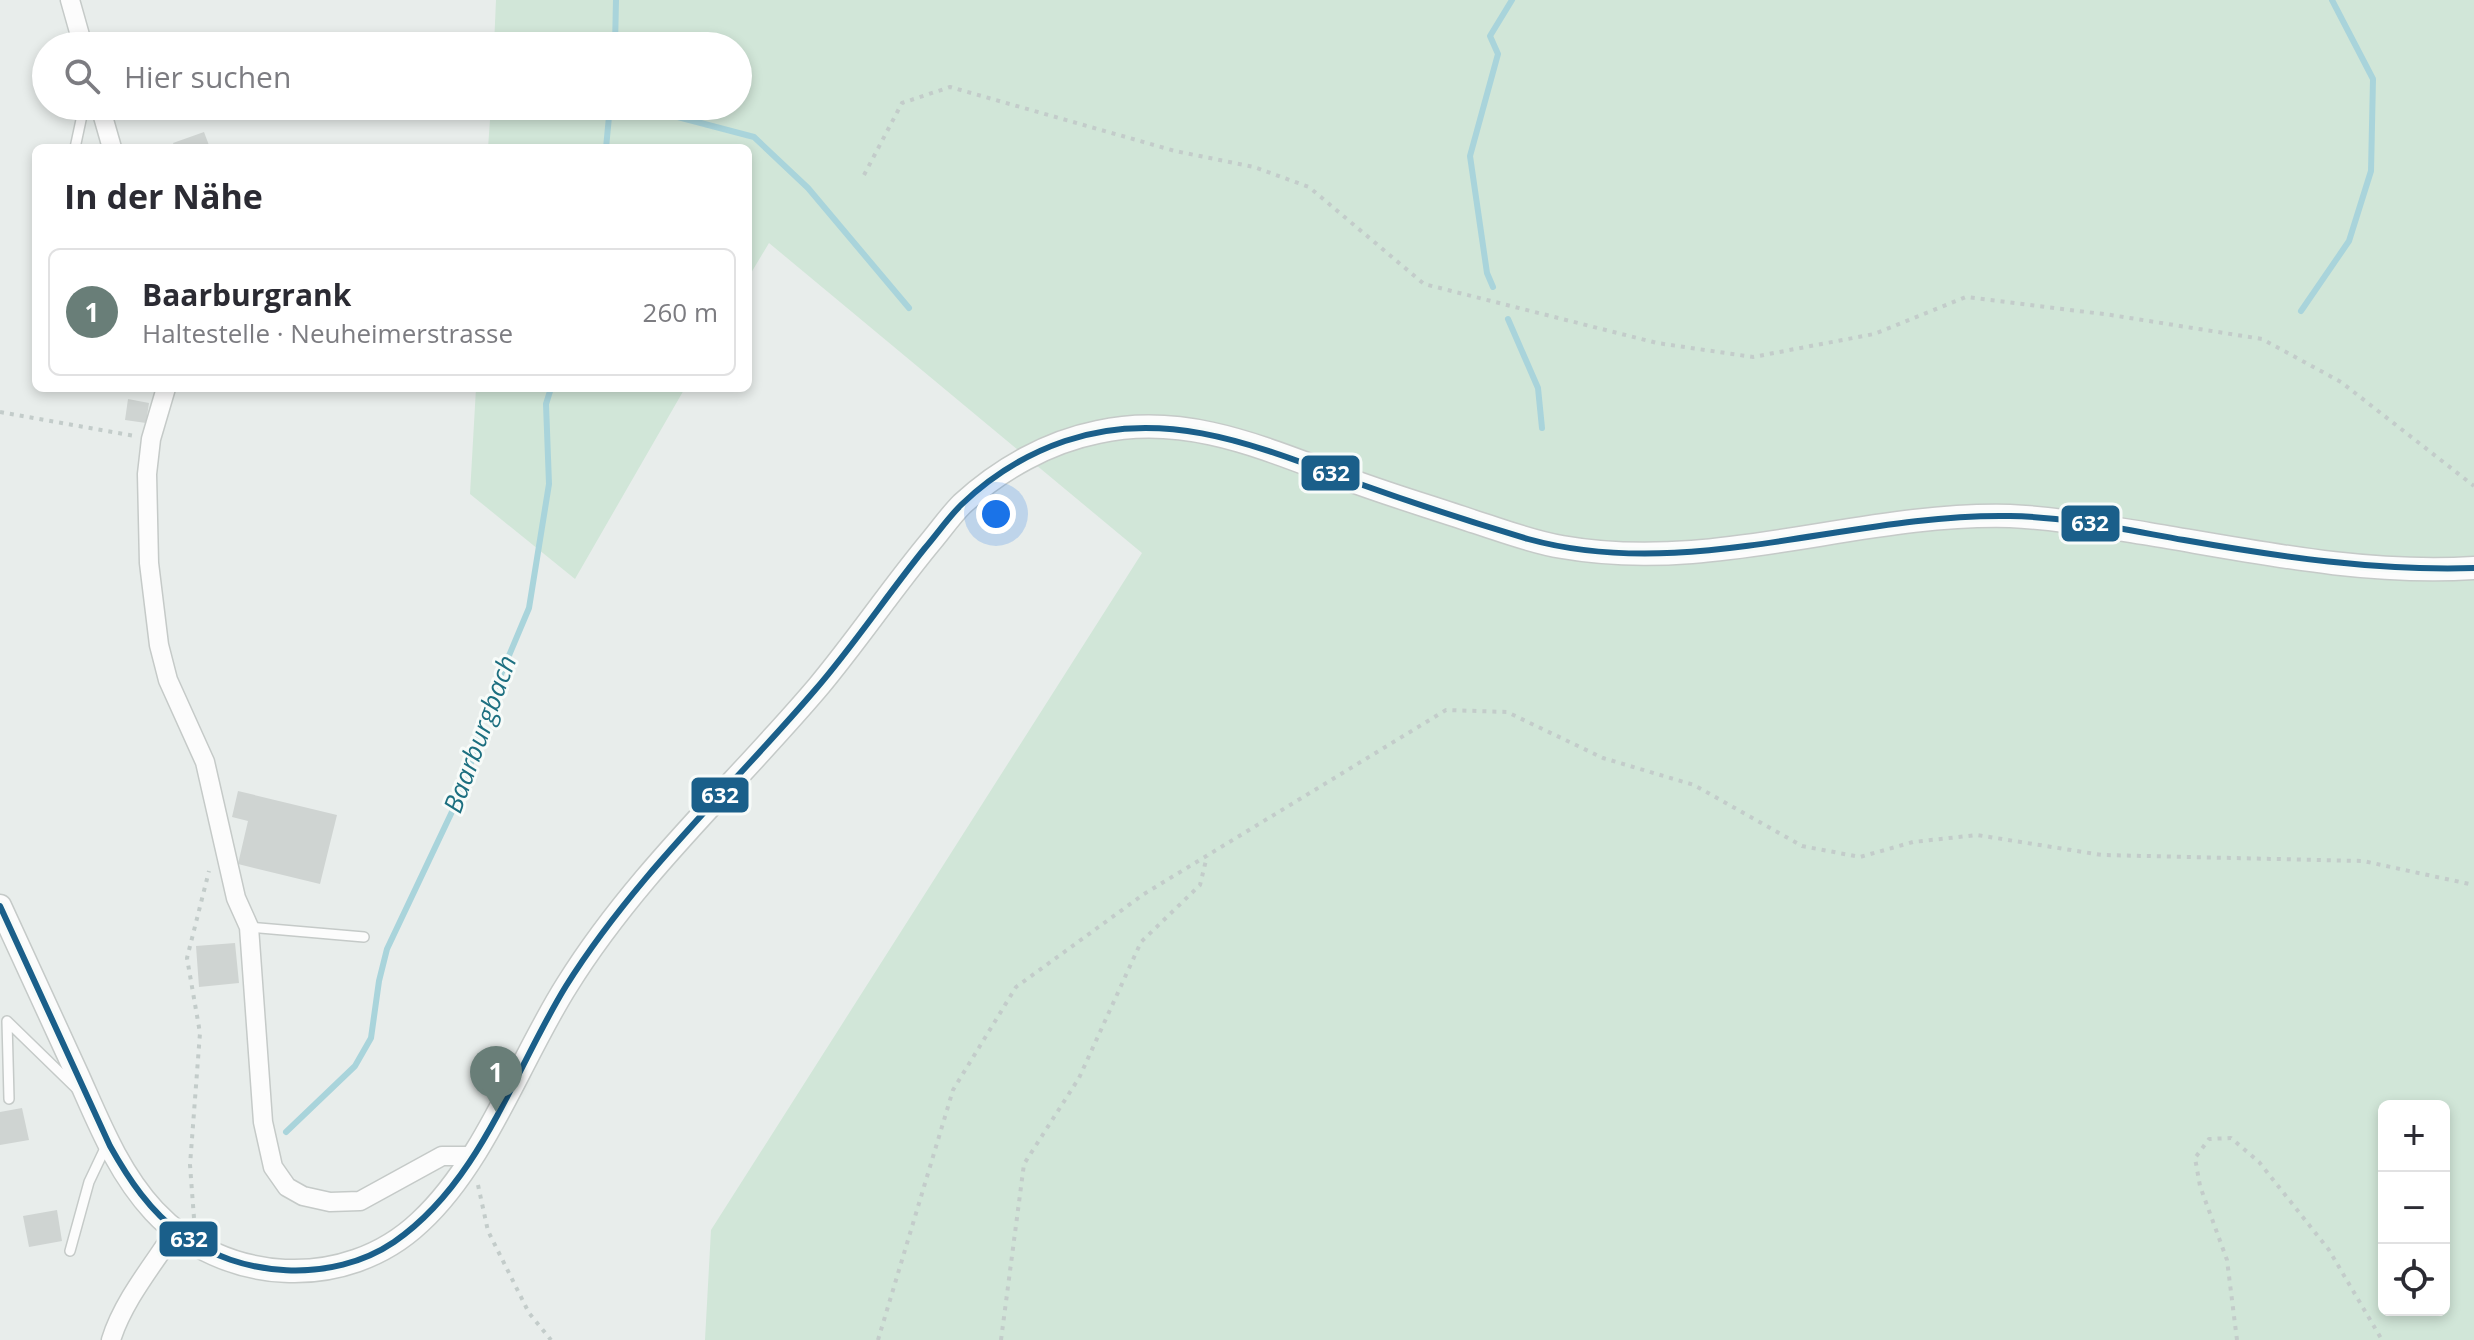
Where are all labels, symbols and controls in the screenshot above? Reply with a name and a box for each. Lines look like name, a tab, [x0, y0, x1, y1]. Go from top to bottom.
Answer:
search box	[32, 32, 752, 120]
icon: search	[60, 54, 104, 98]
text: Hier suchen	[124, 56, 291, 97]
text: In der Nähe	[64, 173, 263, 219]
text: Baarburgrank	[142, 274, 351, 315]
text: 1	[85, 294, 99, 330]
text: 260 m	[643, 294, 718, 330]
text: Haltestelle · Neuheimerstrasse	[142, 315, 513, 351]
line badge: 632	[1300, 454, 1361, 492]
text: 632	[1312, 457, 1350, 487]
your location	[976, 494, 1016, 534]
line badge: 632	[2060, 504, 2121, 543]
text: 632	[2071, 507, 2109, 537]
water label: Baarburgbach	[434, 650, 524, 818]
line badge: 632	[690, 776, 750, 814]
text: 632	[701, 779, 739, 809]
pin: 1	[470, 1046, 522, 1112]
map controls	[2378, 1100, 2450, 1316]
button: +	[2378, 1100, 2450, 1172]
button: −	[2378, 1172, 2450, 1244]
line badge: 632	[158, 1220, 219, 1258]
text: 632	[170, 1223, 208, 1253]
button: locate	[2378, 1244, 2450, 1316]

